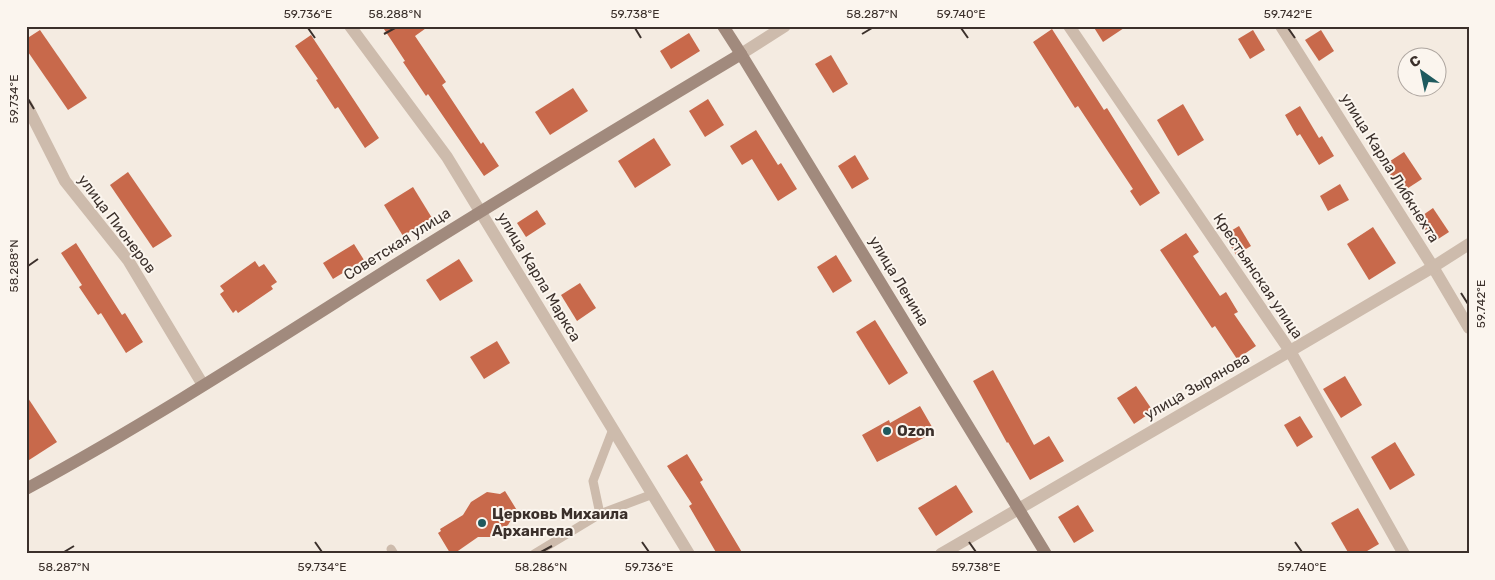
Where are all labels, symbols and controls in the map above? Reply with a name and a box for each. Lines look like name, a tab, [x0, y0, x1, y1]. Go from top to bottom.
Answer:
text: 59.736°E	[284, 7, 332, 21]
text: 58.288°N	[369, 7, 421, 21]
text: 59.738°E	[610, 7, 660, 21]
text: 58.287°N	[846, 7, 898, 21]
text: 59.740°E	[937, 7, 985, 21]
text: 59.742°E	[1264, 7, 1312, 21]
north arrow	[1398, 48, 1448, 98]
text: С	[1406, 52, 1424, 71]
text: 59.734°E	[7, 75, 21, 123]
street label: улица Карла Либкнехта	[1337, 90, 1443, 246]
street label: улица Пионеров	[74, 171, 160, 277]
street label: Советская улица	[340, 204, 454, 284]
street label: улица Карла Маркса	[493, 209, 585, 345]
street label: Крестьянская улица	[1209, 210, 1307, 342]
street label: улица Ленина	[865, 233, 933, 329]
text: 58.288°N	[7, 240, 21, 292]
text: 59.742°E	[1474, 280, 1488, 328]
street label: улица Зырянова	[1141, 349, 1253, 423]
place label: Ozon	[897, 422, 935, 440]
marker: Ozon	[881, 425, 893, 437]
place label: Церковь Михаила Архангела	[492, 505, 628, 540]
marker: Церковь Михаила Архангела	[476, 517, 488, 529]
text: 58.287°N	[38, 560, 90, 574]
text: 59.734°E	[298, 560, 346, 574]
text: 58.286°N	[515, 560, 567, 574]
text: 59.736°E	[625, 560, 673, 574]
text: 59.738°E	[951, 560, 1001, 574]
text: 59.740°E	[1278, 560, 1326, 574]

